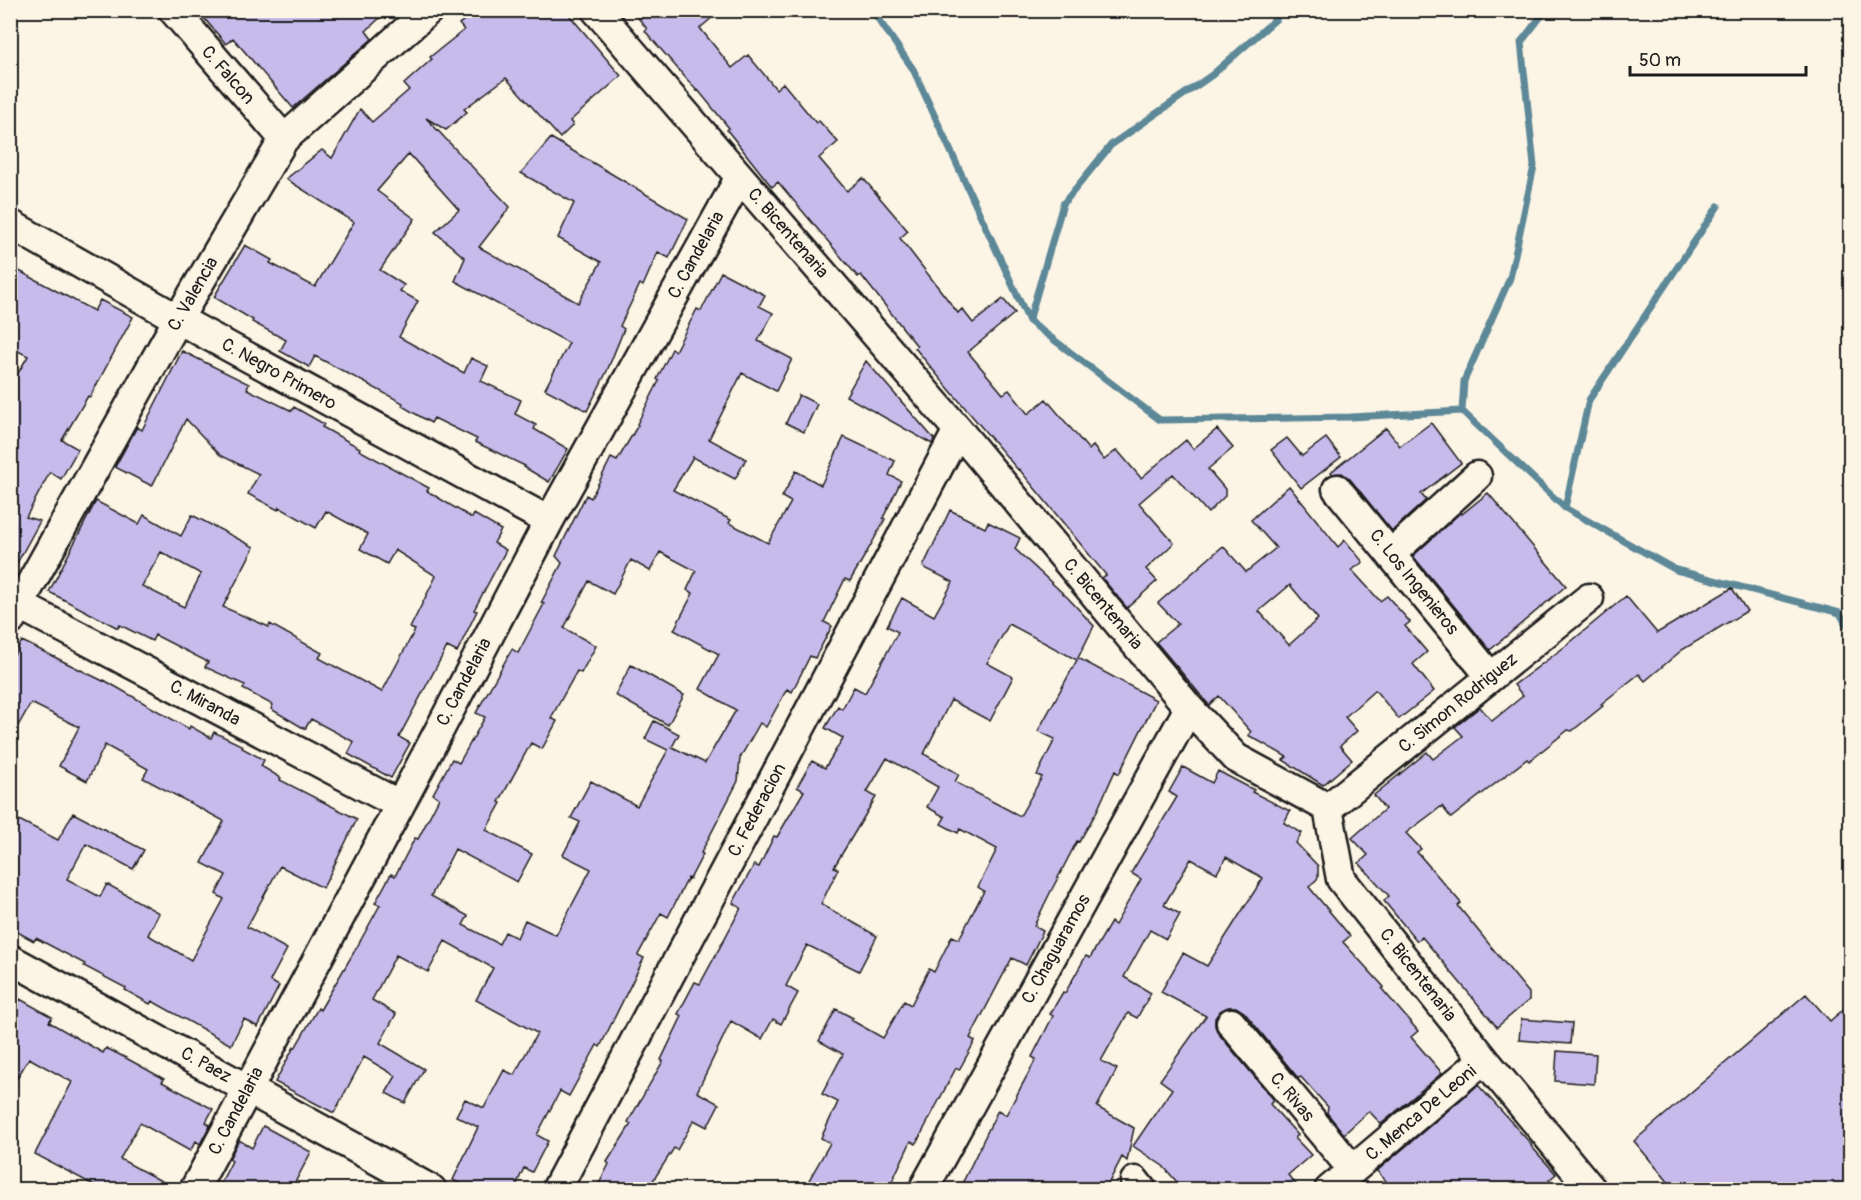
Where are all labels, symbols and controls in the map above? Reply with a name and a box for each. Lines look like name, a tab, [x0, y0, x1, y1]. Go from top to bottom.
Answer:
scale bar	[1630, 39, 1806, 77]
street label: C. Falcon	[196, 41, 260, 109]
text: 50 m	[1639, 49, 1681, 72]
street label: C. Bicentenaria	[742, 183, 834, 283]
street label: C. Candelaria	[663, 207, 729, 303]
street label: C. Valencia	[163, 253, 223, 335]
street label: C. Negro Primero	[217, 333, 341, 415]
street label: C. Los Ingenieros	[1364, 524, 1464, 640]
street label: C. Bicentenaria	[1058, 554, 1148, 654]
street label: C. Candelaria	[431, 634, 497, 730]
street label: C. Simon Rodriguez	[1394, 648, 1522, 758]
street label: C. Miranda	[166, 675, 244, 731]
street label: C. Federacion	[723, 759, 791, 861]
street label: C. Chaguaramos	[1016, 890, 1096, 1008]
street label: C. Bicentenaria	[1374, 924, 1462, 1026]
street label: C. Paez	[176, 1042, 236, 1088]
street label: C. Menca De Leoni	[1361, 1060, 1481, 1166]
street label: C. Candelaria	[203, 1063, 269, 1159]
street label: C. Rivas	[1265, 1068, 1319, 1126]

